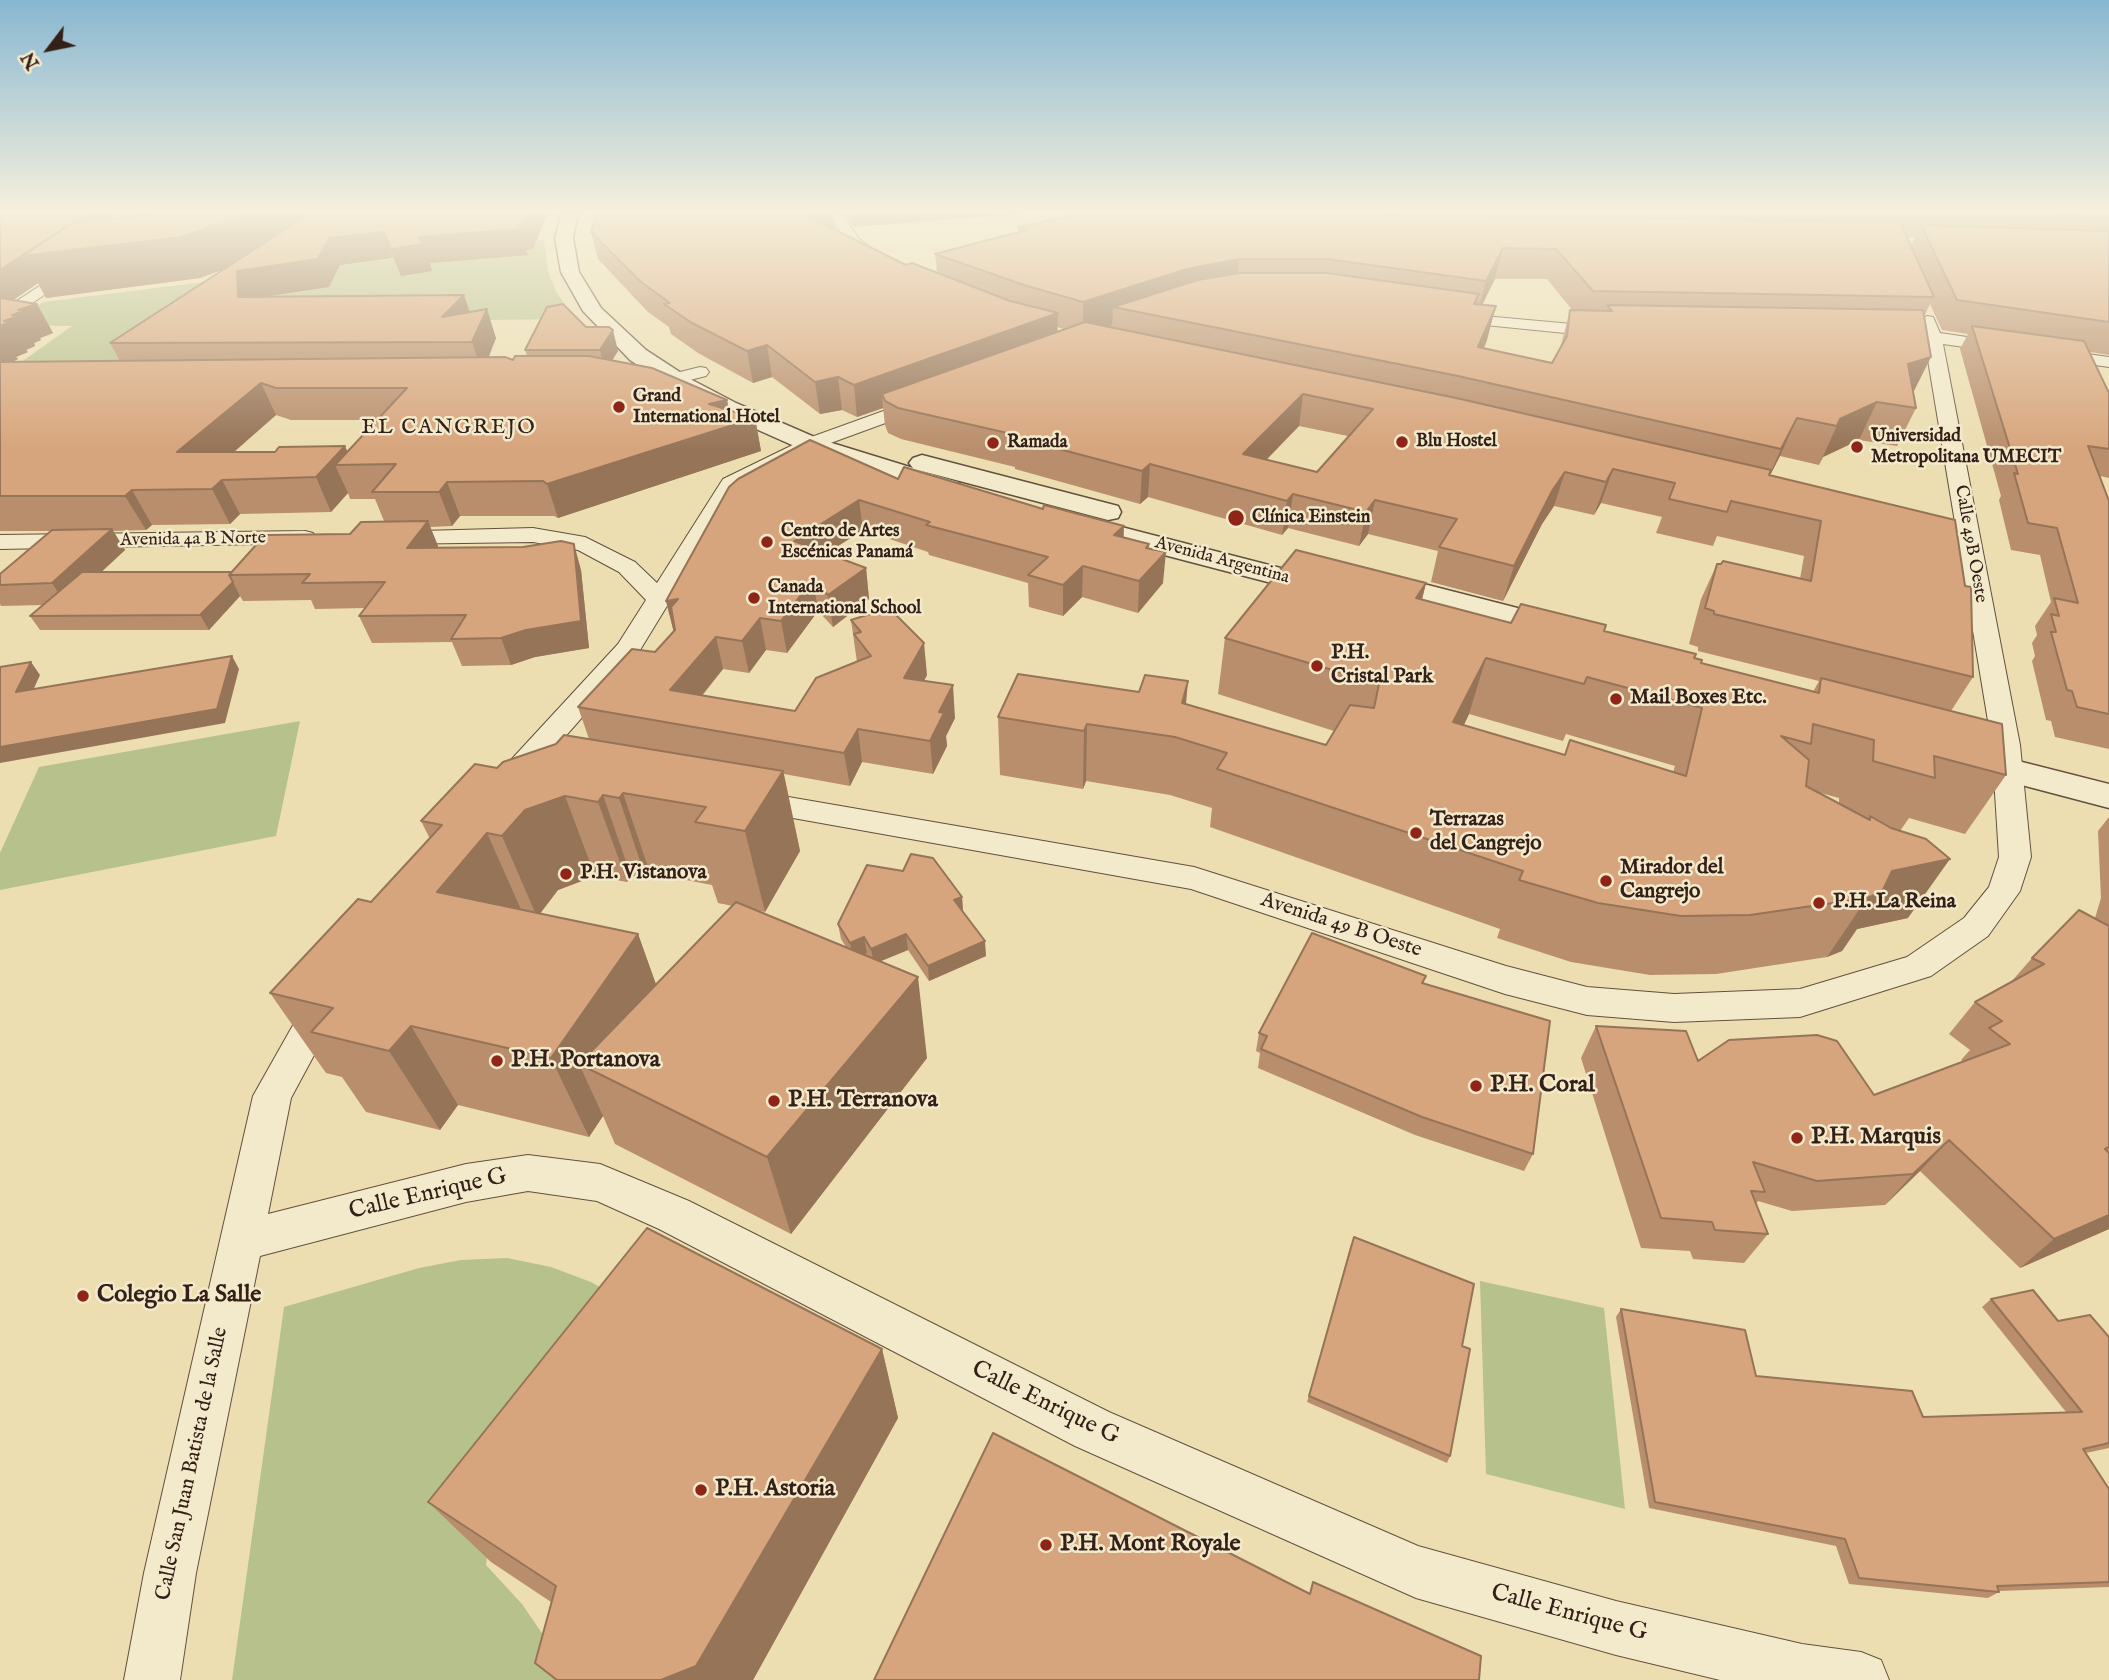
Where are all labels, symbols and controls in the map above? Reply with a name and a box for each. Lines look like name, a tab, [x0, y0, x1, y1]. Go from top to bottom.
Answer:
north arrow	[14, 14, 84, 84]
text: N	[17, 47, 46, 73]
place label: Grand International Hotel	[633, 386, 780, 428]
marker: Grand International Hotel	[611, 399, 627, 415]
district label: EL CANGREJO	[363, 416, 535, 442]
place label: Universidad Metropolitana UMECIT	[1871, 426, 2061, 468]
place label: Blu Hostel	[1416, 431, 1497, 453]
place label: Ramada	[1007, 432, 1067, 454]
marker: Blu Hostel	[1394, 434, 1410, 450]
marker: Ramada	[985, 435, 1001, 451]
marker: Universidad Metropolitana UMECIT	[1849, 439, 1865, 455]
street label: Calle 49B Oeste	[1949, 483, 1991, 605]
place label: Clínica Einstein	[1252, 507, 1370, 529]
marker: Clínica Einstein	[1226, 508, 1246, 528]
place label: Centro de Artes Escénicas Panamá	[781, 521, 913, 564]
street label: Avenida 4a B Norte	[120, 528, 266, 552]
street label: Avenida Argentina	[1152, 533, 1292, 589]
marker: Centro de Artes Escénicas Panamá	[759, 534, 775, 550]
place label: Canada International School	[768, 577, 921, 620]
marker: Canada International School	[746, 590, 762, 606]
place label: P.H. Cristal Park	[1331, 641, 1433, 691]
marker: P.H. Cristal Park	[1309, 658, 1325, 674]
place label: Mail Boxes Etc.	[1630, 686, 1767, 712]
marker: Mail Boxes Etc.	[1608, 691, 1624, 707]
place label: Terrazas del Cangrejo	[1430, 808, 1541, 858]
marker: Terrazas del Cangrejo	[1408, 825, 1424, 841]
place label: Mirador del Cangrejo	[1620, 856, 1723, 906]
place label: P.H. Vistanova	[580, 861, 706, 887]
marker: P.H. Vistanova	[558, 866, 574, 882]
marker: Mirador del Cangrejo	[1598, 873, 1614, 889]
street label: Avenida 49 B Oeste	[1257, 888, 1425, 964]
place label: P.H. La Reina	[1833, 890, 1956, 916]
marker: P.H. La Reina	[1811, 895, 1827, 911]
place label: P.H. Portanova	[511, 1047, 660, 1075]
marker: P.H. Portanova	[489, 1053, 505, 1069]
place label: P.H. Coral	[1490, 1072, 1595, 1100]
marker: P.H. Coral	[1468, 1078, 1484, 1094]
place label: P.H. Terranova	[788, 1087, 938, 1115]
marker: P.H. Terranova	[766, 1093, 782, 1109]
place label: P.H. Marquis	[1811, 1124, 1941, 1152]
marker: P.H. Marquis	[1789, 1130, 1805, 1146]
street label: Calle Enrique G	[346, 1163, 510, 1227]
place label: Colegio La Salle	[97, 1282, 261, 1310]
marker: Colegio La Salle	[75, 1288, 91, 1304]
street label: Calle San Juan Batista de la Salle	[152, 1325, 234, 1603]
street label: Calle Enrique G	[966, 1356, 1124, 1452]
place label: P.H. Astoria	[715, 1476, 835, 1504]
marker: P.H. Astoria	[693, 1482, 709, 1498]
place label: P.H. Mont Royale	[1060, 1531, 1241, 1559]
marker: P.H. Mont Royale	[1038, 1537, 1054, 1553]
street label: Calle Enrique G	[1488, 1579, 1650, 1649]

